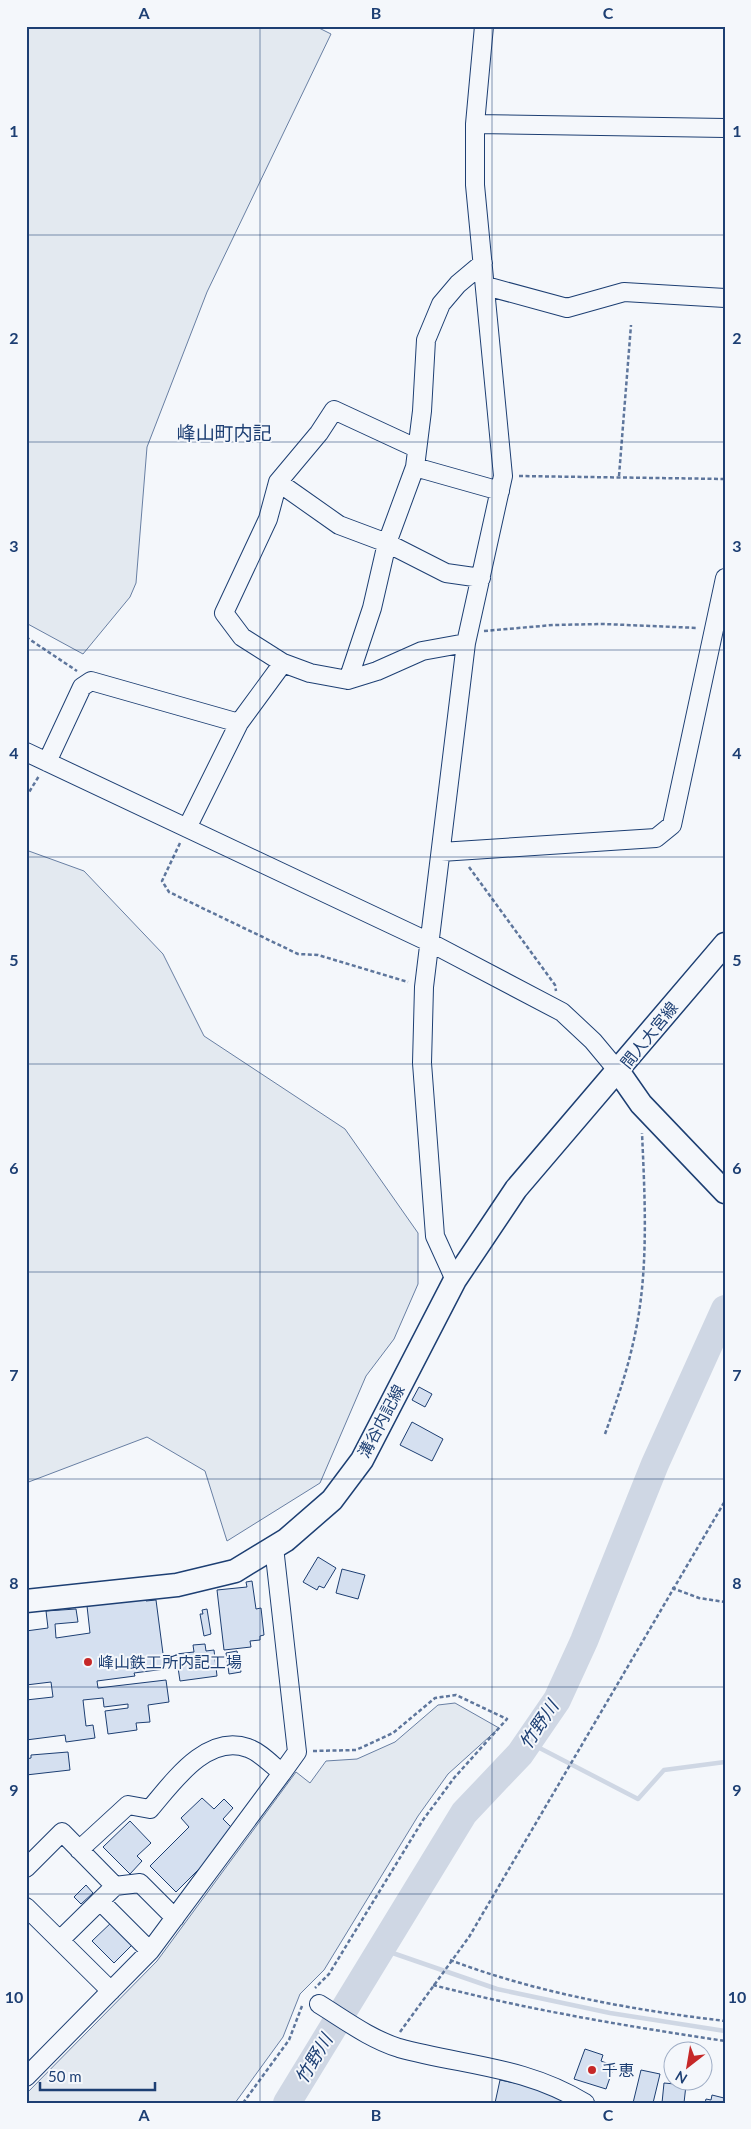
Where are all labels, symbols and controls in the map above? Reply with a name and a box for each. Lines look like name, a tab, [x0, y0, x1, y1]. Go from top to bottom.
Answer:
text: A	[137, 3, 150, 22]
text: B	[371, 3, 381, 22]
text: C	[603, 3, 614, 22]
text: 1	[9, 121, 19, 140]
text: 1	[732, 121, 742, 140]
text: 2	[9, 328, 19, 347]
text: 2	[732, 328, 742, 347]
district label: 峰山町内記	[176, 421, 272, 444]
text: 3	[9, 536, 19, 555]
text: 3	[732, 536, 742, 555]
text: 4	[9, 743, 19, 762]
text: 4	[732, 743, 742, 762]
text: 5	[9, 950, 19, 969]
text: 5	[732, 950, 742, 969]
street label: 間人大宮線	[616, 998, 681, 1072]
text: 6	[9, 1158, 19, 1177]
text: 6	[732, 1158, 742, 1177]
text: 7	[9, 1365, 19, 1384]
text: 7	[732, 1365, 742, 1384]
street label: 溝谷内記線	[353, 1381, 408, 1461]
text: 8	[9, 1573, 19, 1592]
text: 8	[732, 1573, 742, 1592]
place label: 峰山鉄工所内記工場	[98, 1652, 242, 1671]
marker: 峰山鉄工所内記工場	[82, 1656, 94, 1668]
water label: 竹野川	[514, 1694, 564, 1753]
text: 9	[9, 1780, 19, 1799]
text: 9	[732, 1780, 742, 1799]
text: 10	[5, 1987, 23, 2006]
text: 10	[728, 1987, 746, 2006]
water label: 竹野川	[290, 2028, 338, 2087]
north arrow	[664, 2042, 714, 2092]
scale bar	[40, 2059, 155, 2091]
place label: 千恵	[602, 2060, 634, 2079]
marker: 千恵	[586, 2064, 598, 2076]
text: 50 m	[48, 2067, 82, 2085]
text: N	[672, 2068, 690, 2088]
text: A	[137, 2105, 150, 2124]
text: B	[371, 2105, 381, 2124]
text: C	[603, 2105, 614, 2124]

